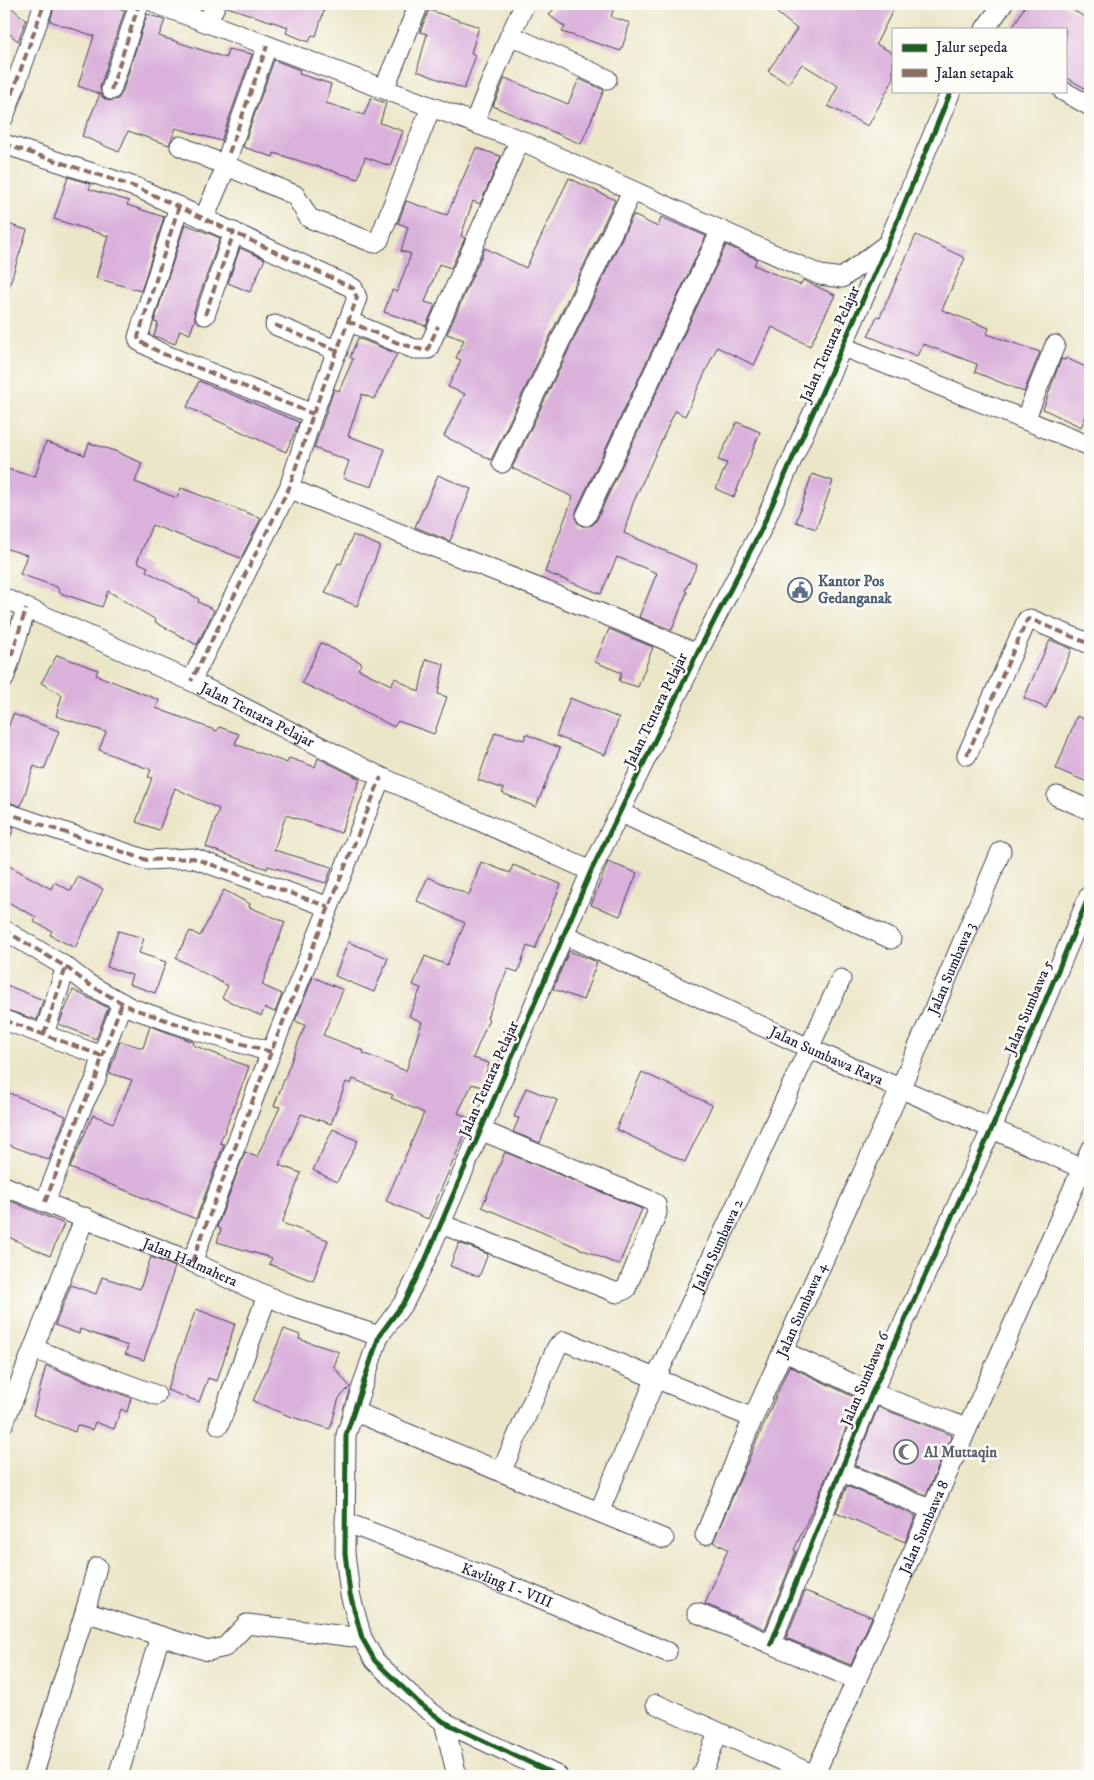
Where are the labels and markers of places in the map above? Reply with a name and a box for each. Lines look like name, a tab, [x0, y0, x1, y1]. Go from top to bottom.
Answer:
place label: Kantor Pos Gedanganak	[818, 572, 892, 608]
public building icon: Kantor Pos Gedanganak	[787, 577, 813, 603]
mosque icon: Al Muttaqin	[893, 1439, 919, 1465]
place label: Al Muttaqin	[923, 1443, 997, 1463]

